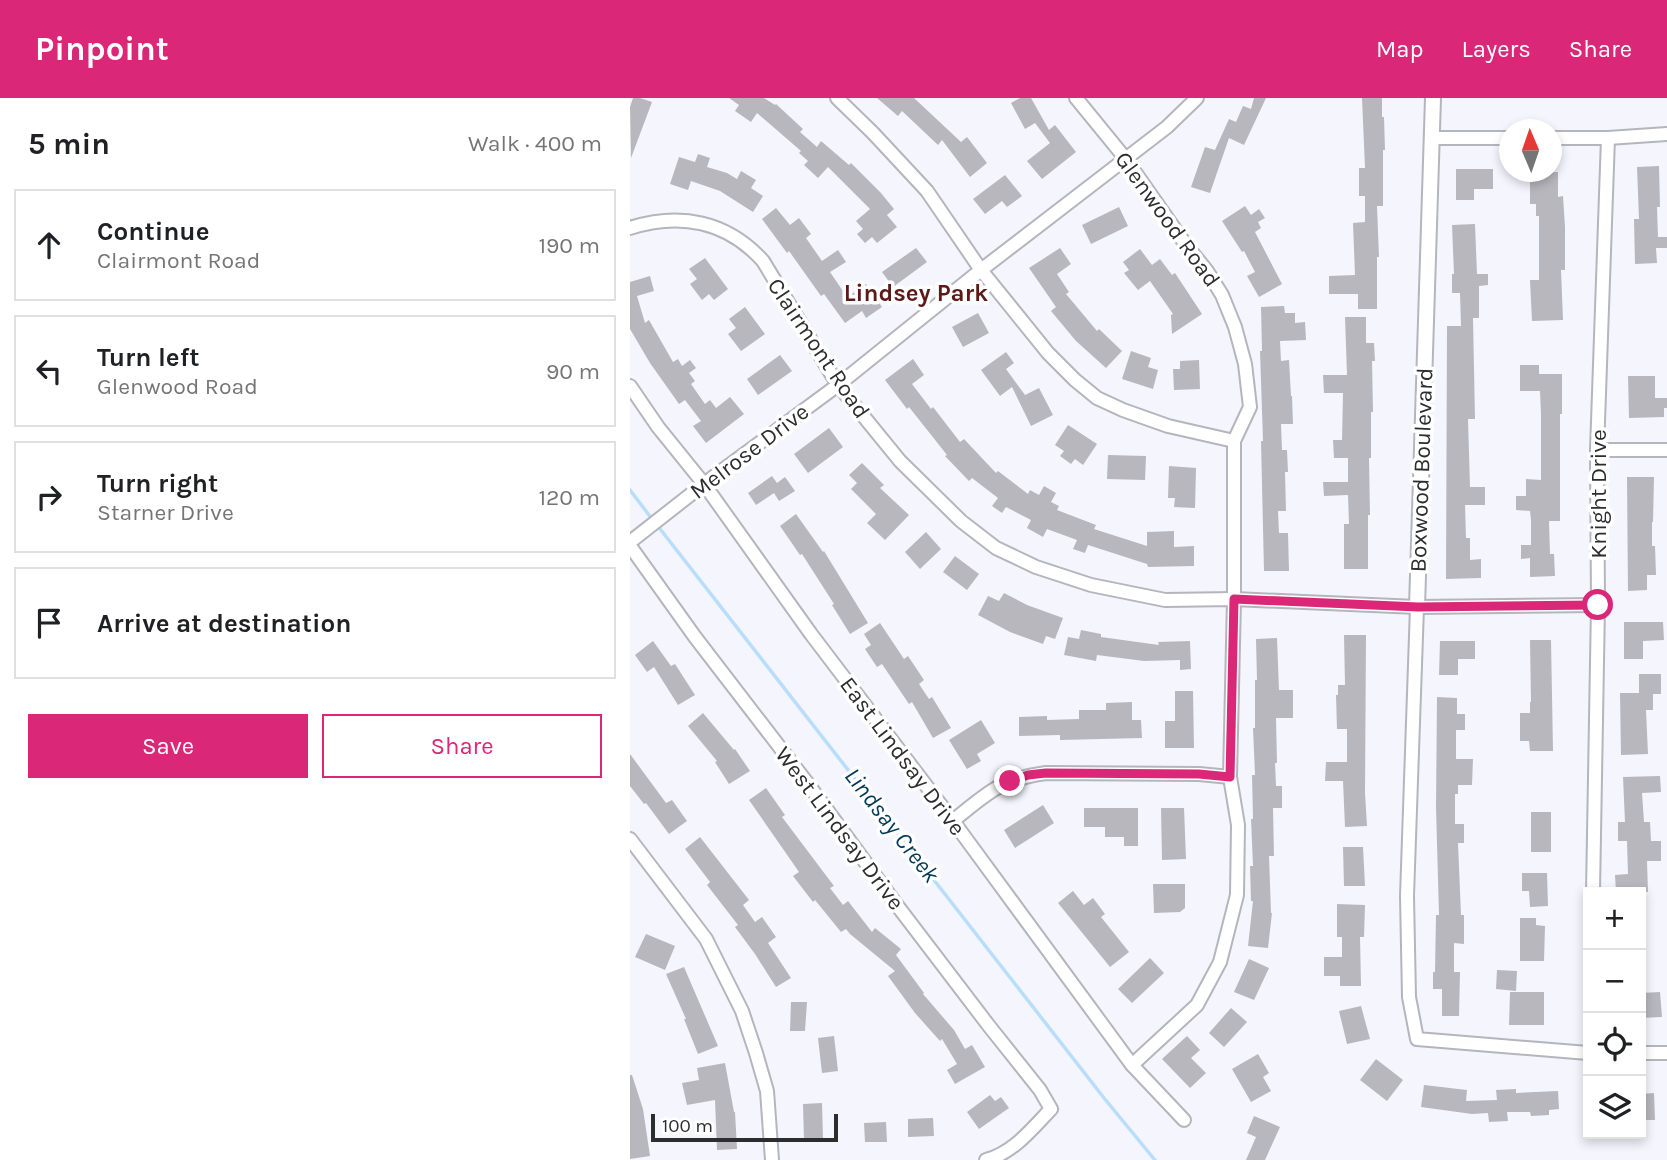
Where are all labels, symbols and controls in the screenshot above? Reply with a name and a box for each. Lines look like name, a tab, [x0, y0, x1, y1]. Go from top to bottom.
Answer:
text: Pinpoint	[35, 30, 169, 68]
text: Map	[1376, 35, 1424, 63]
text: Layers	[1462, 35, 1531, 63]
text: Share	[1569, 35, 1632, 63]
north arrow	[1499, 119, 1562, 182]
text: 5 min	[28, 126, 110, 162]
text: Walk · 400 m	[468, 130, 602, 157]
street label: Glenwood Road	[1109, 146, 1226, 292]
text: Continue	[97, 216, 209, 247]
icon: ahead	[30, 226, 68, 264]
text: 190 m	[538, 232, 600, 259]
text: Clairmont Road	[97, 247, 260, 274]
street label: Clairmont Road	[762, 273, 875, 424]
district label: Lindsey Park	[844, 279, 988, 307]
text: Turn left	[97, 342, 199, 373]
icon: left	[30, 352, 68, 390]
text: 90 m	[546, 358, 600, 385]
street label: Boxwood Boulevard	[1404, 367, 1439, 573]
text: Glenwood Road	[97, 373, 258, 400]
street label: Melrose Drive	[685, 398, 814, 505]
street label: Knight Drive	[1585, 429, 1612, 559]
text: Turn right	[97, 468, 218, 499]
icon: right	[30, 478, 68, 516]
text: 120 m	[538, 484, 600, 511]
text: Starner Drive	[97, 499, 234, 526]
route start	[1582, 589, 1613, 620]
icon: arrive	[30, 604, 68, 642]
text: Arrive at destination	[97, 608, 351, 639]
street label: East Lindsay Drive	[834, 672, 971, 841]
button: Save	[28, 714, 308, 778]
button: Share	[322, 714, 602, 778]
street label: West Lindsay Drive	[769, 741, 910, 915]
water label: Lindsay Creek	[839, 762, 946, 888]
route end	[994, 765, 1025, 796]
map controls	[1583, 887, 1646, 1139]
button: +	[1583, 887, 1646, 950]
button: −	[1583, 950, 1646, 1013]
button: locate	[1583, 1013, 1646, 1076]
button: layers	[1583, 1076, 1646, 1139]
scale bar	[651, 1111, 838, 1143]
text: 100 m	[662, 1115, 713, 1137]

